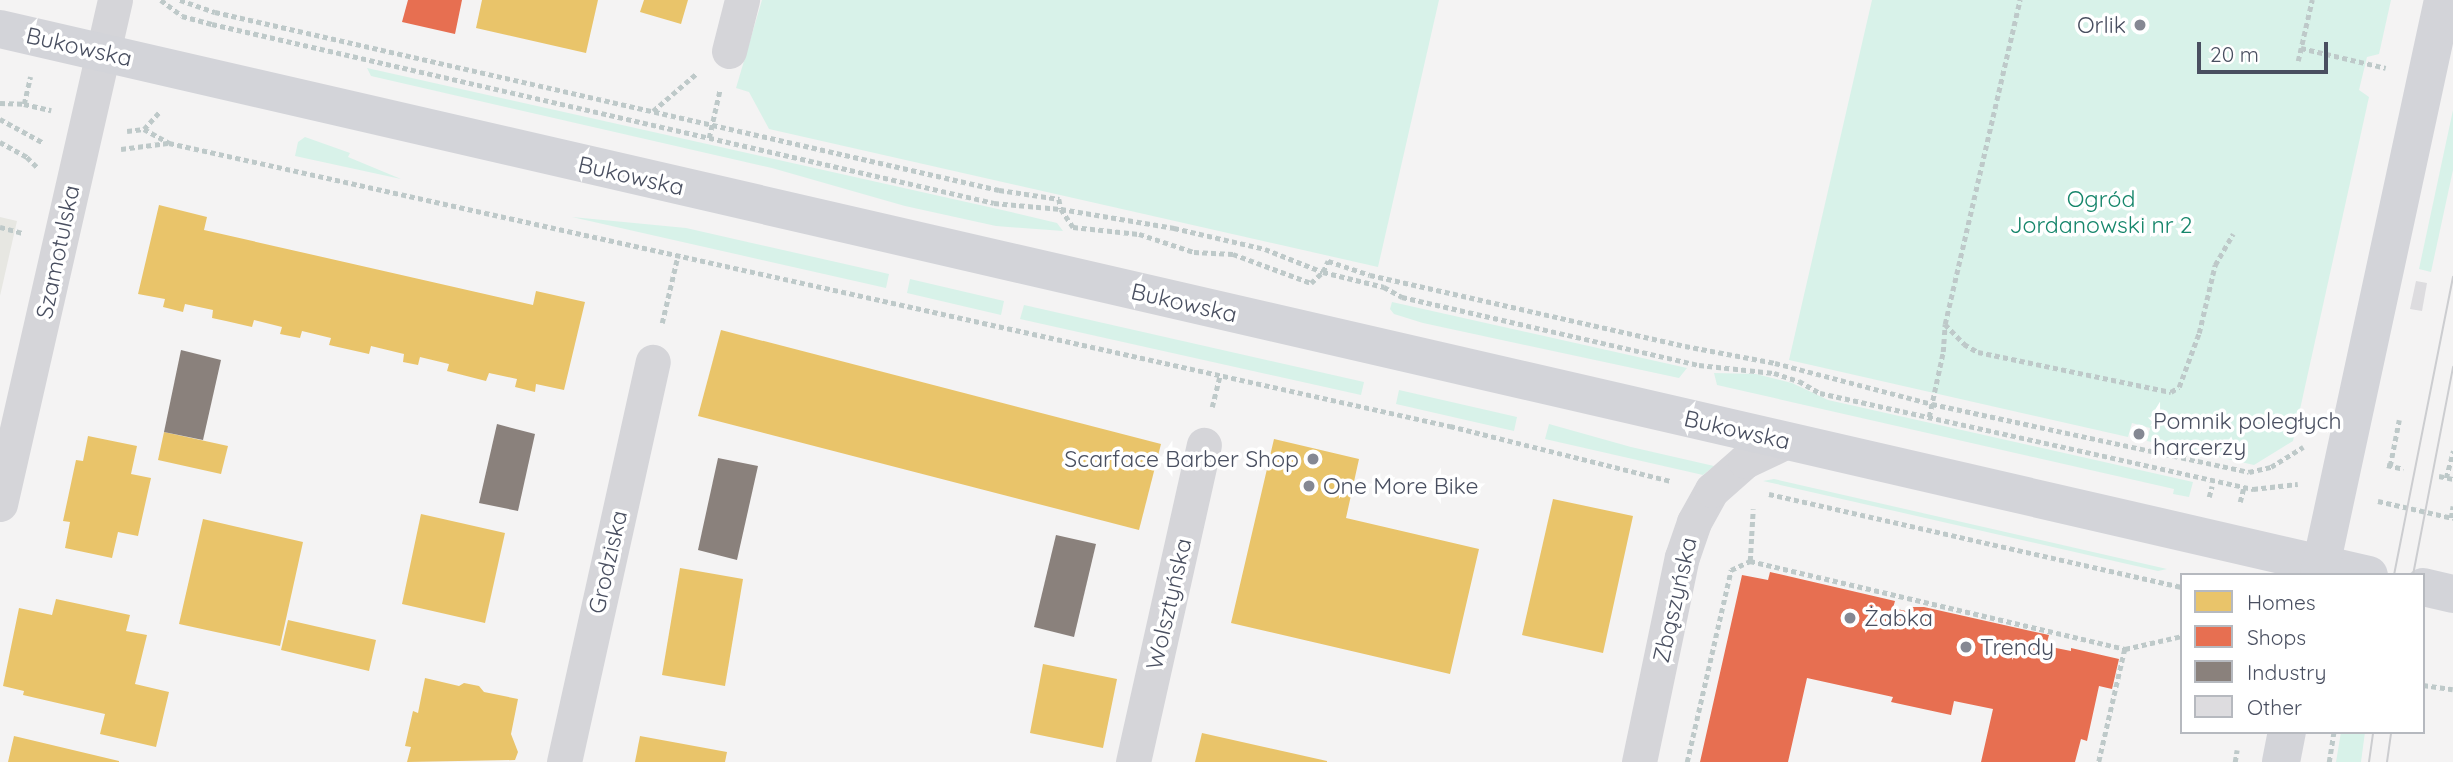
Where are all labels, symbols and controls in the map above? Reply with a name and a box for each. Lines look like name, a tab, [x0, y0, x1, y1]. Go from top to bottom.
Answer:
place label: Orlik	[2077, 11, 2126, 39]
marker: Orlik	[2132, 17, 2148, 33]
street label: Bukowska	[23, 21, 135, 73]
scale bar	[2201, 28, 2332, 72]
text: 20 m	[2210, 41, 2259, 67]
street label: Bukowska	[575, 150, 687, 202]
street label: Szamotulska	[30, 183, 86, 321]
park label: Ogród Jordanowski nr 2	[2009, 185, 2193, 239]
street label: Bukowska	[1128, 277, 1240, 329]
street label: Bukowska	[1681, 404, 1793, 456]
place label: Pomnik poległych harcerzy	[2153, 407, 2342, 461]
marker: Pomnik poległych harcerzy	[2131, 426, 2147, 442]
place label: Scarface Barber Shop	[1064, 445, 1299, 473]
marker: Scarface Barber Shop	[1305, 451, 1321, 467]
place label: One More Bike	[1323, 472, 1478, 500]
marker: One More Bike	[1301, 478, 1317, 494]
street label: Grodziska	[583, 508, 633, 616]
street label: Zbąszyńska	[1647, 535, 1703, 665]
street label: Wolsztyńska	[1140, 536, 1198, 672]
legend	[2180, 573, 2425, 734]
text: Homes	[2247, 589, 2316, 615]
place label: Żabka	[1864, 604, 1933, 632]
marker: Żabka	[1842, 610, 1858, 626]
text: Shops	[2247, 624, 2306, 650]
place label: Trendy	[1980, 633, 2054, 661]
marker: Trendy	[1958, 639, 1974, 655]
text: Industry	[2247, 659, 2326, 685]
text: Other	[2247, 694, 2302, 720]

